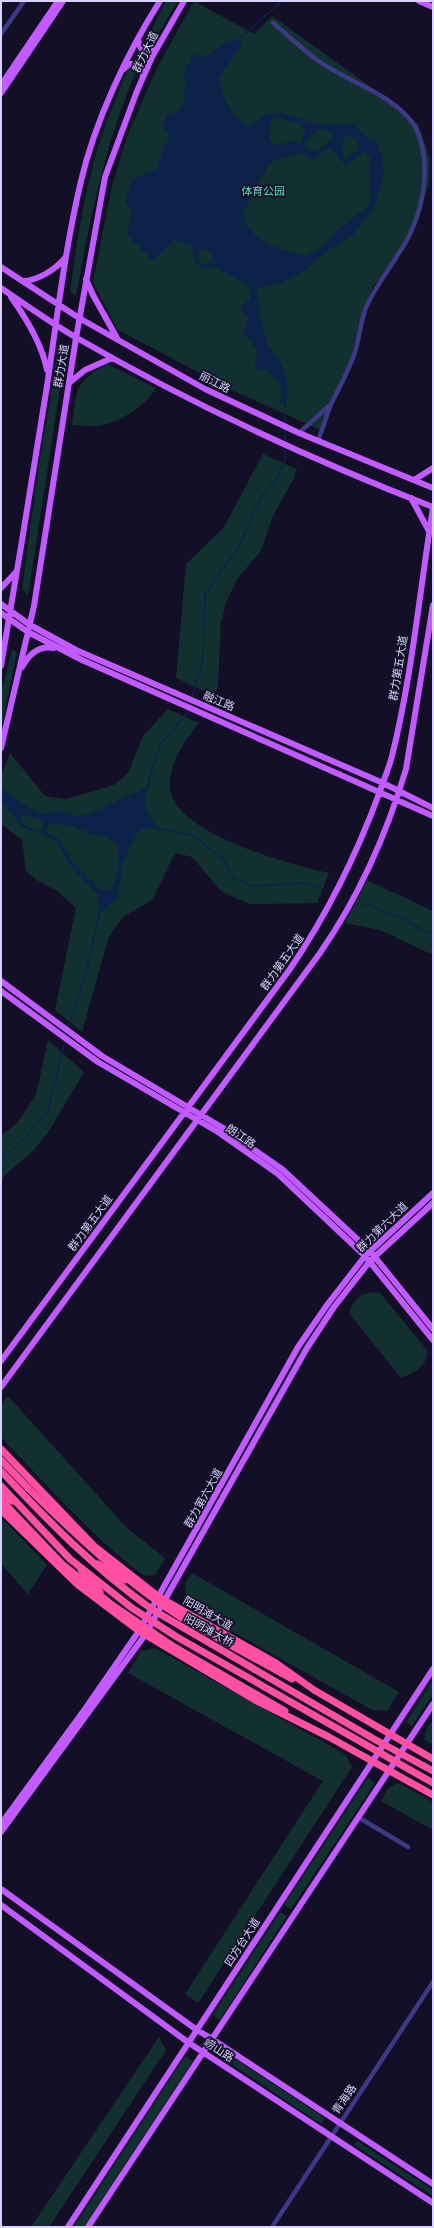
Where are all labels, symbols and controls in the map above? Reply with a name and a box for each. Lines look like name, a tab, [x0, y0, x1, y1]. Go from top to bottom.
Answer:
street label: 群力大道	[130, 30, 161, 75]
park label: 体育公园	[241, 185, 285, 198]
street label: 群力大道	[52, 343, 71, 389]
street label: 丽江路	[197, 369, 232, 396]
street label: 群力第五大道	[387, 634, 410, 702]
street label: 融江路	[201, 689, 237, 714]
street label: 群力第五大道	[258, 932, 307, 993]
street label: 朗江路	[223, 1122, 258, 1151]
street label: 群力第五大道	[66, 1193, 115, 1254]
street label: 群力第六大道	[354, 1200, 411, 1255]
street label: 群力第六大道	[182, 1466, 225, 1530]
street label: 阳明滩大道	[181, 1594, 235, 1633]
street label: 阳明滩大桥	[182, 1611, 236, 1649]
street label: 四方台大道	[222, 1916, 263, 1969]
street label: 崂山路	[201, 2036, 236, 2065]
street label: 青海路	[330, 2082, 359, 2117]

